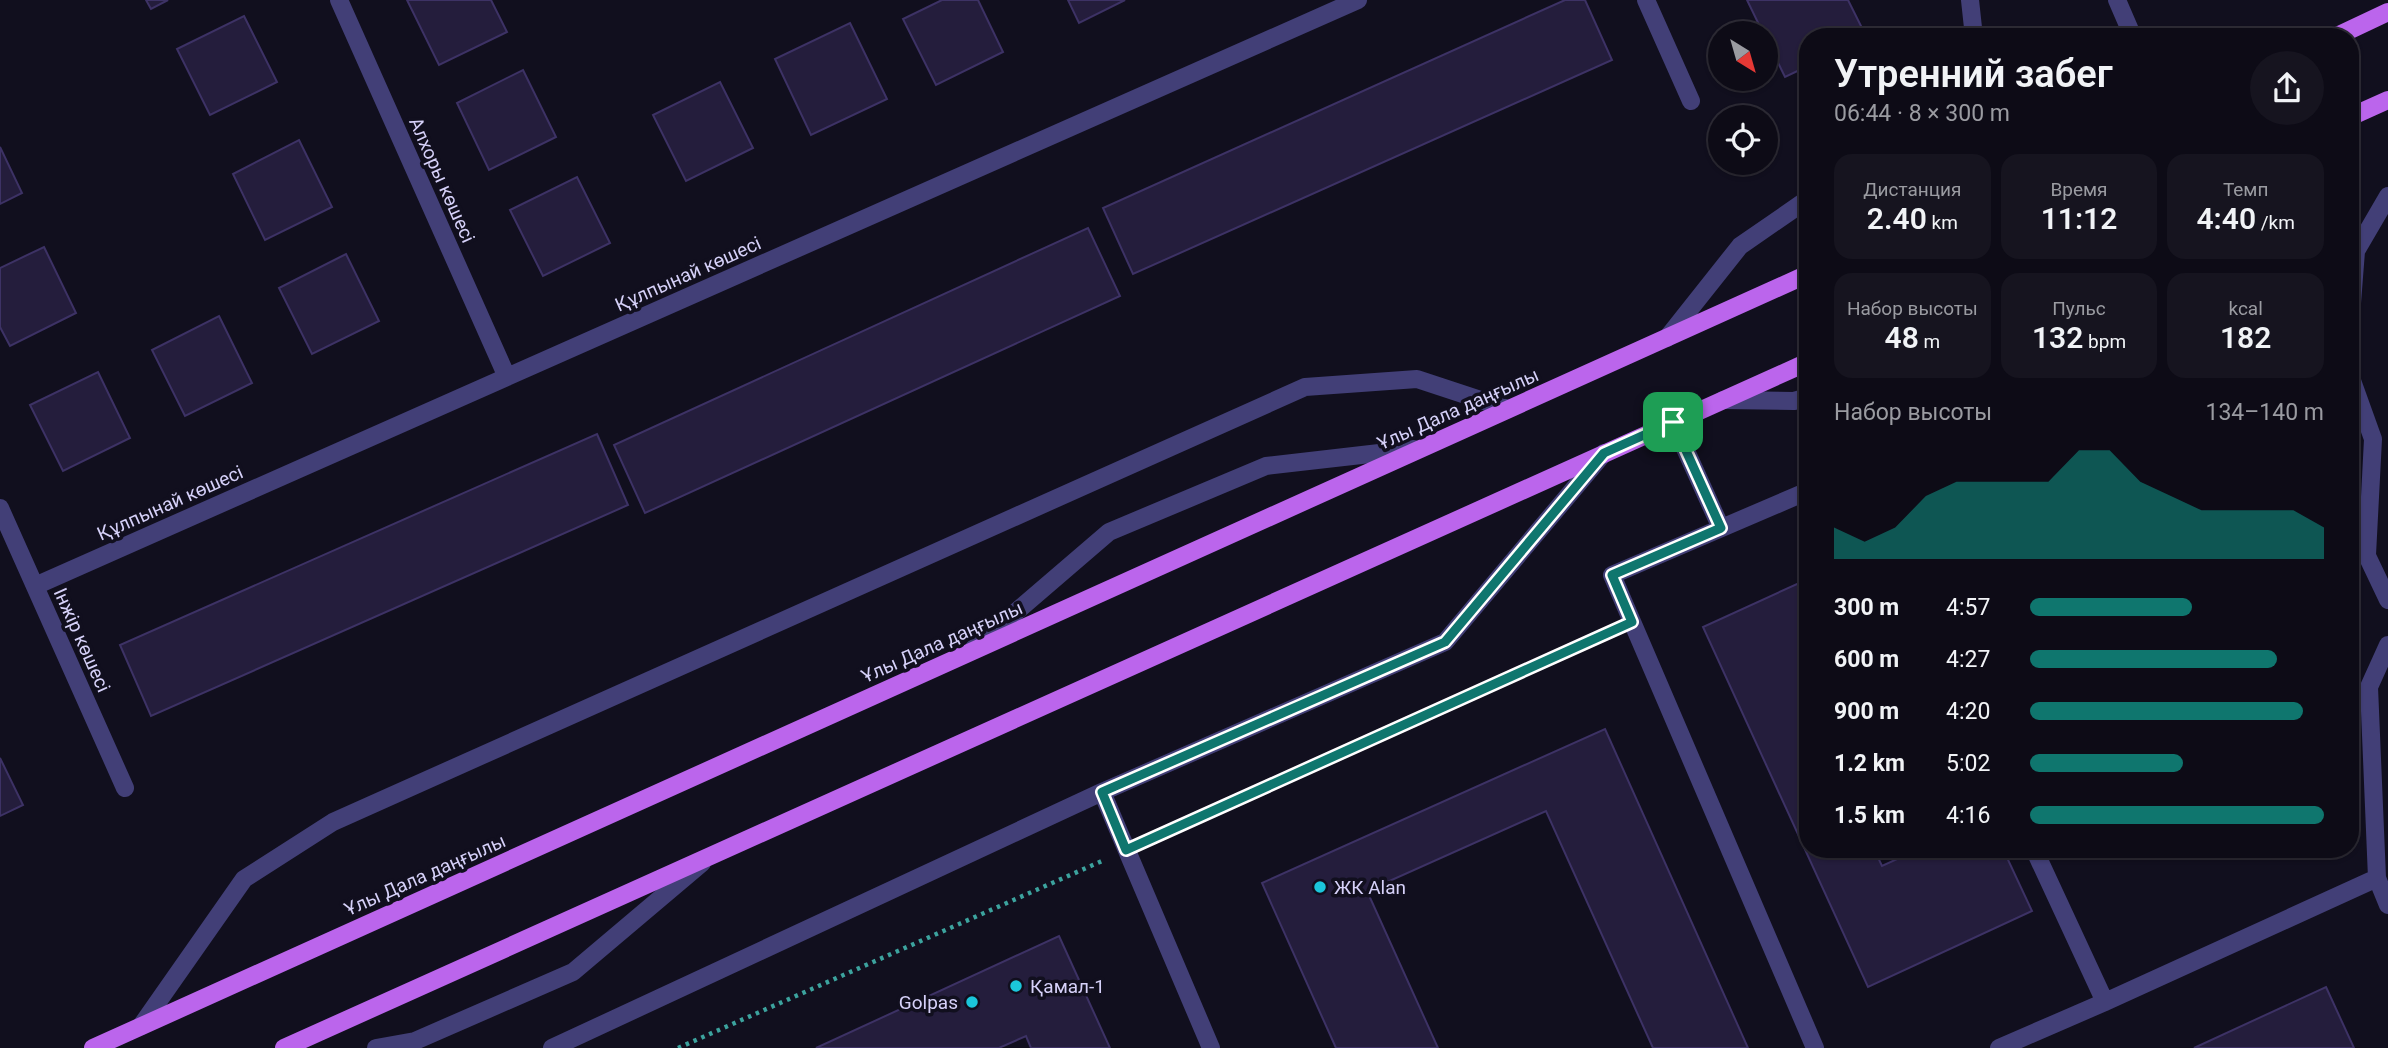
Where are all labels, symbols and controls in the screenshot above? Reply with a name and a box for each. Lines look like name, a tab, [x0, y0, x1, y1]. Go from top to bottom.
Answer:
north arrow	[1708, 21, 1778, 91]
map controls	[1708, 21, 1778, 175]
button: share	[2250, 51, 2324, 125]
text: Утренний забег	[1834, 52, 2113, 96]
text: 06:44 · 8 × 300 m	[1834, 100, 2010, 127]
button: locate	[1708, 105, 1778, 175]
street label: Алхоры көшесі	[404, 114, 480, 246]
text: Дистанция	[1863, 178, 1961, 201]
text: Время	[2050, 178, 2108, 201]
text: Темп	[2223, 178, 2268, 201]
text: 2.40	[1867, 201, 1927, 236]
text: 11:12	[2041, 201, 2117, 236]
text: 4:40	[2196, 201, 2256, 236]
text: km	[1927, 211, 1958, 234]
text: /km	[2256, 211, 2295, 234]
street label: Құлпынай көшесі	[611, 231, 765, 317]
text: Набор высоты	[1847, 297, 1978, 320]
text: Пульс	[2052, 297, 2106, 320]
text: kcal	[2228, 297, 2263, 320]
text: 48	[1885, 320, 1919, 355]
text: 132	[2032, 320, 2083, 355]
text: 182	[2220, 320, 2271, 355]
text: m	[1919, 330, 1940, 353]
text: bpm	[2083, 330, 2126, 353]
street label: Ұлы Дала даңғылы	[1374, 363, 1542, 455]
pin	[1643, 392, 1703, 452]
text: Набор высоты	[1834, 399, 1992, 426]
text: 134–140 m	[2205, 399, 2324, 426]
icon: arrive	[1654, 403, 1692, 441]
street label: Құлпынай көшесі	[93, 460, 247, 546]
street label: Інжір көшесі	[49, 584, 115, 696]
text: 300 m	[1834, 594, 1899, 621]
text: 4:57	[1946, 594, 1990, 621]
street label: Ұлы Дала даңғылы	[858, 596, 1026, 688]
text: 600 m	[1834, 646, 1899, 673]
text: 4:27	[1946, 646, 1990, 673]
text: 900 m	[1834, 698, 1899, 725]
text: 4:20	[1946, 698, 1990, 725]
text: 1.2 km	[1834, 750, 1905, 777]
text: 5:02	[1946, 750, 1990, 777]
text: 1.5 km	[1834, 802, 1905, 829]
text: 4:16	[1946, 802, 1990, 829]
street label: Ұлы Дала даңғылы	[341, 829, 509, 921]
place label: ЖК Alan	[1334, 876, 1406, 899]
marker: ЖК Alan	[1312, 879, 1328, 895]
place label: Қамал-1	[1030, 975, 1105, 998]
marker: Қамал-1	[1008, 978, 1024, 994]
place label: Golpas	[899, 991, 958, 1014]
marker: Golpas	[964, 994, 980, 1010]

